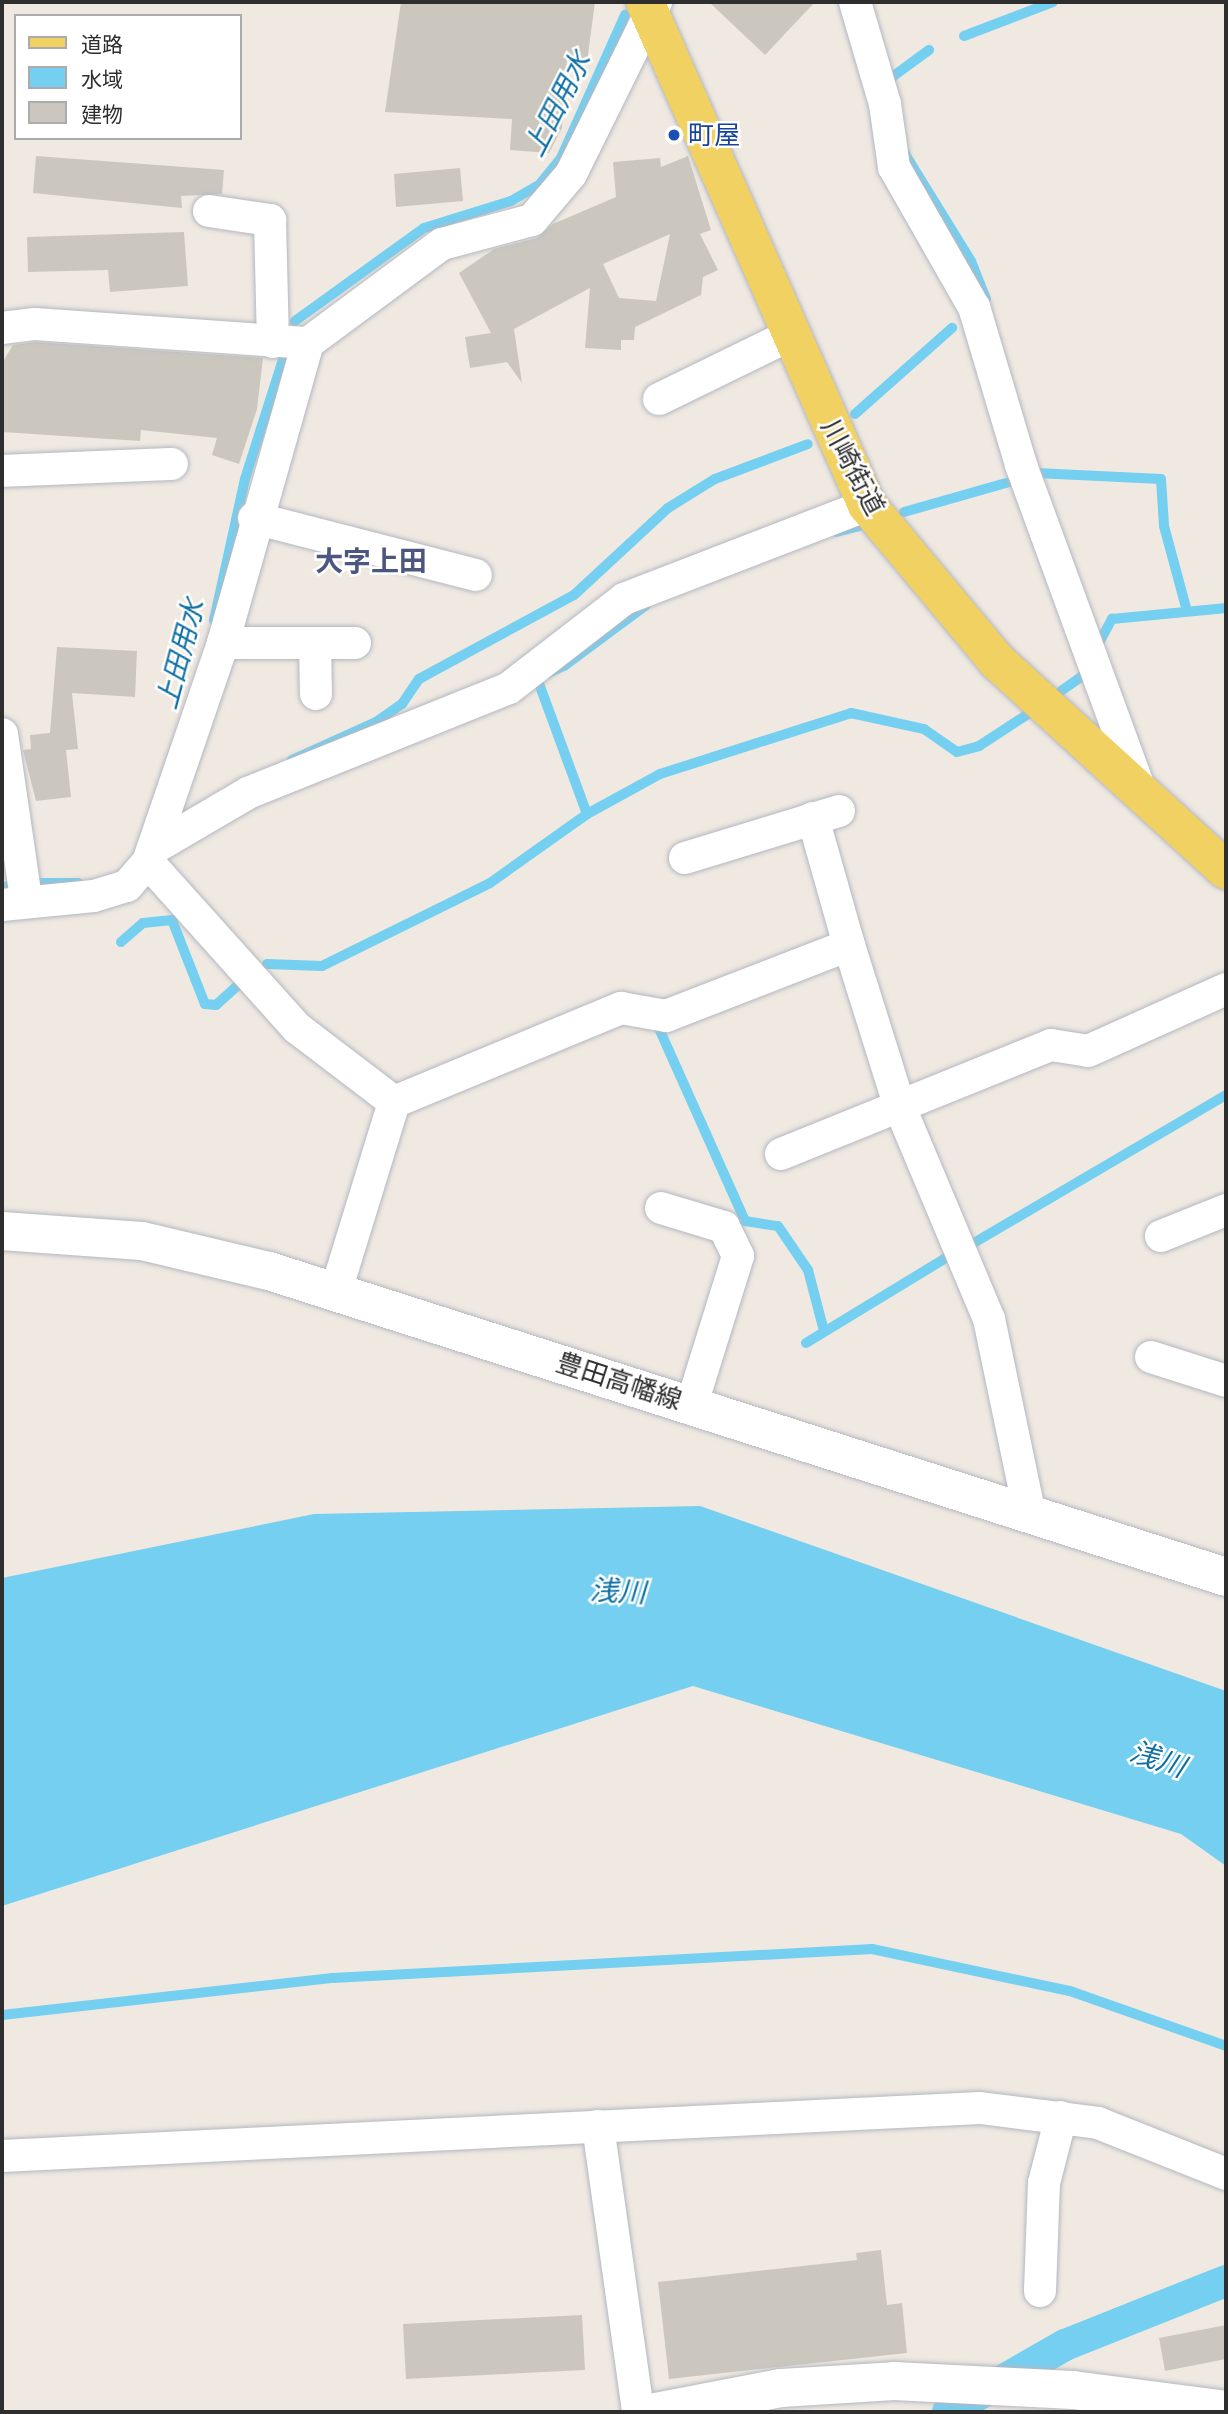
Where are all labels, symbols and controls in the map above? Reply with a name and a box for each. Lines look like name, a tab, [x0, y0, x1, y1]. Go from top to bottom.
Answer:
legend	[14, 14, 242, 140]
text: 道路	[81, 31, 123, 58]
water label: 上田用水	[517, 46, 597, 162]
text: 水域	[81, 66, 123, 93]
text: 建物	[81, 101, 123, 128]
place label: 町屋	[688, 119, 740, 151]
marker: 町屋	[666, 127, 682, 143]
street label: 川崎街道	[815, 414, 891, 520]
district label: 大字上田	[315, 544, 427, 578]
water label: 上田用水	[149, 596, 211, 712]
street label: 豊田高幡線	[552, 1346, 686, 1416]
water label: 浅川	[589, 1573, 647, 1609]
water label: 浅川	[1126, 1734, 1190, 1784]

